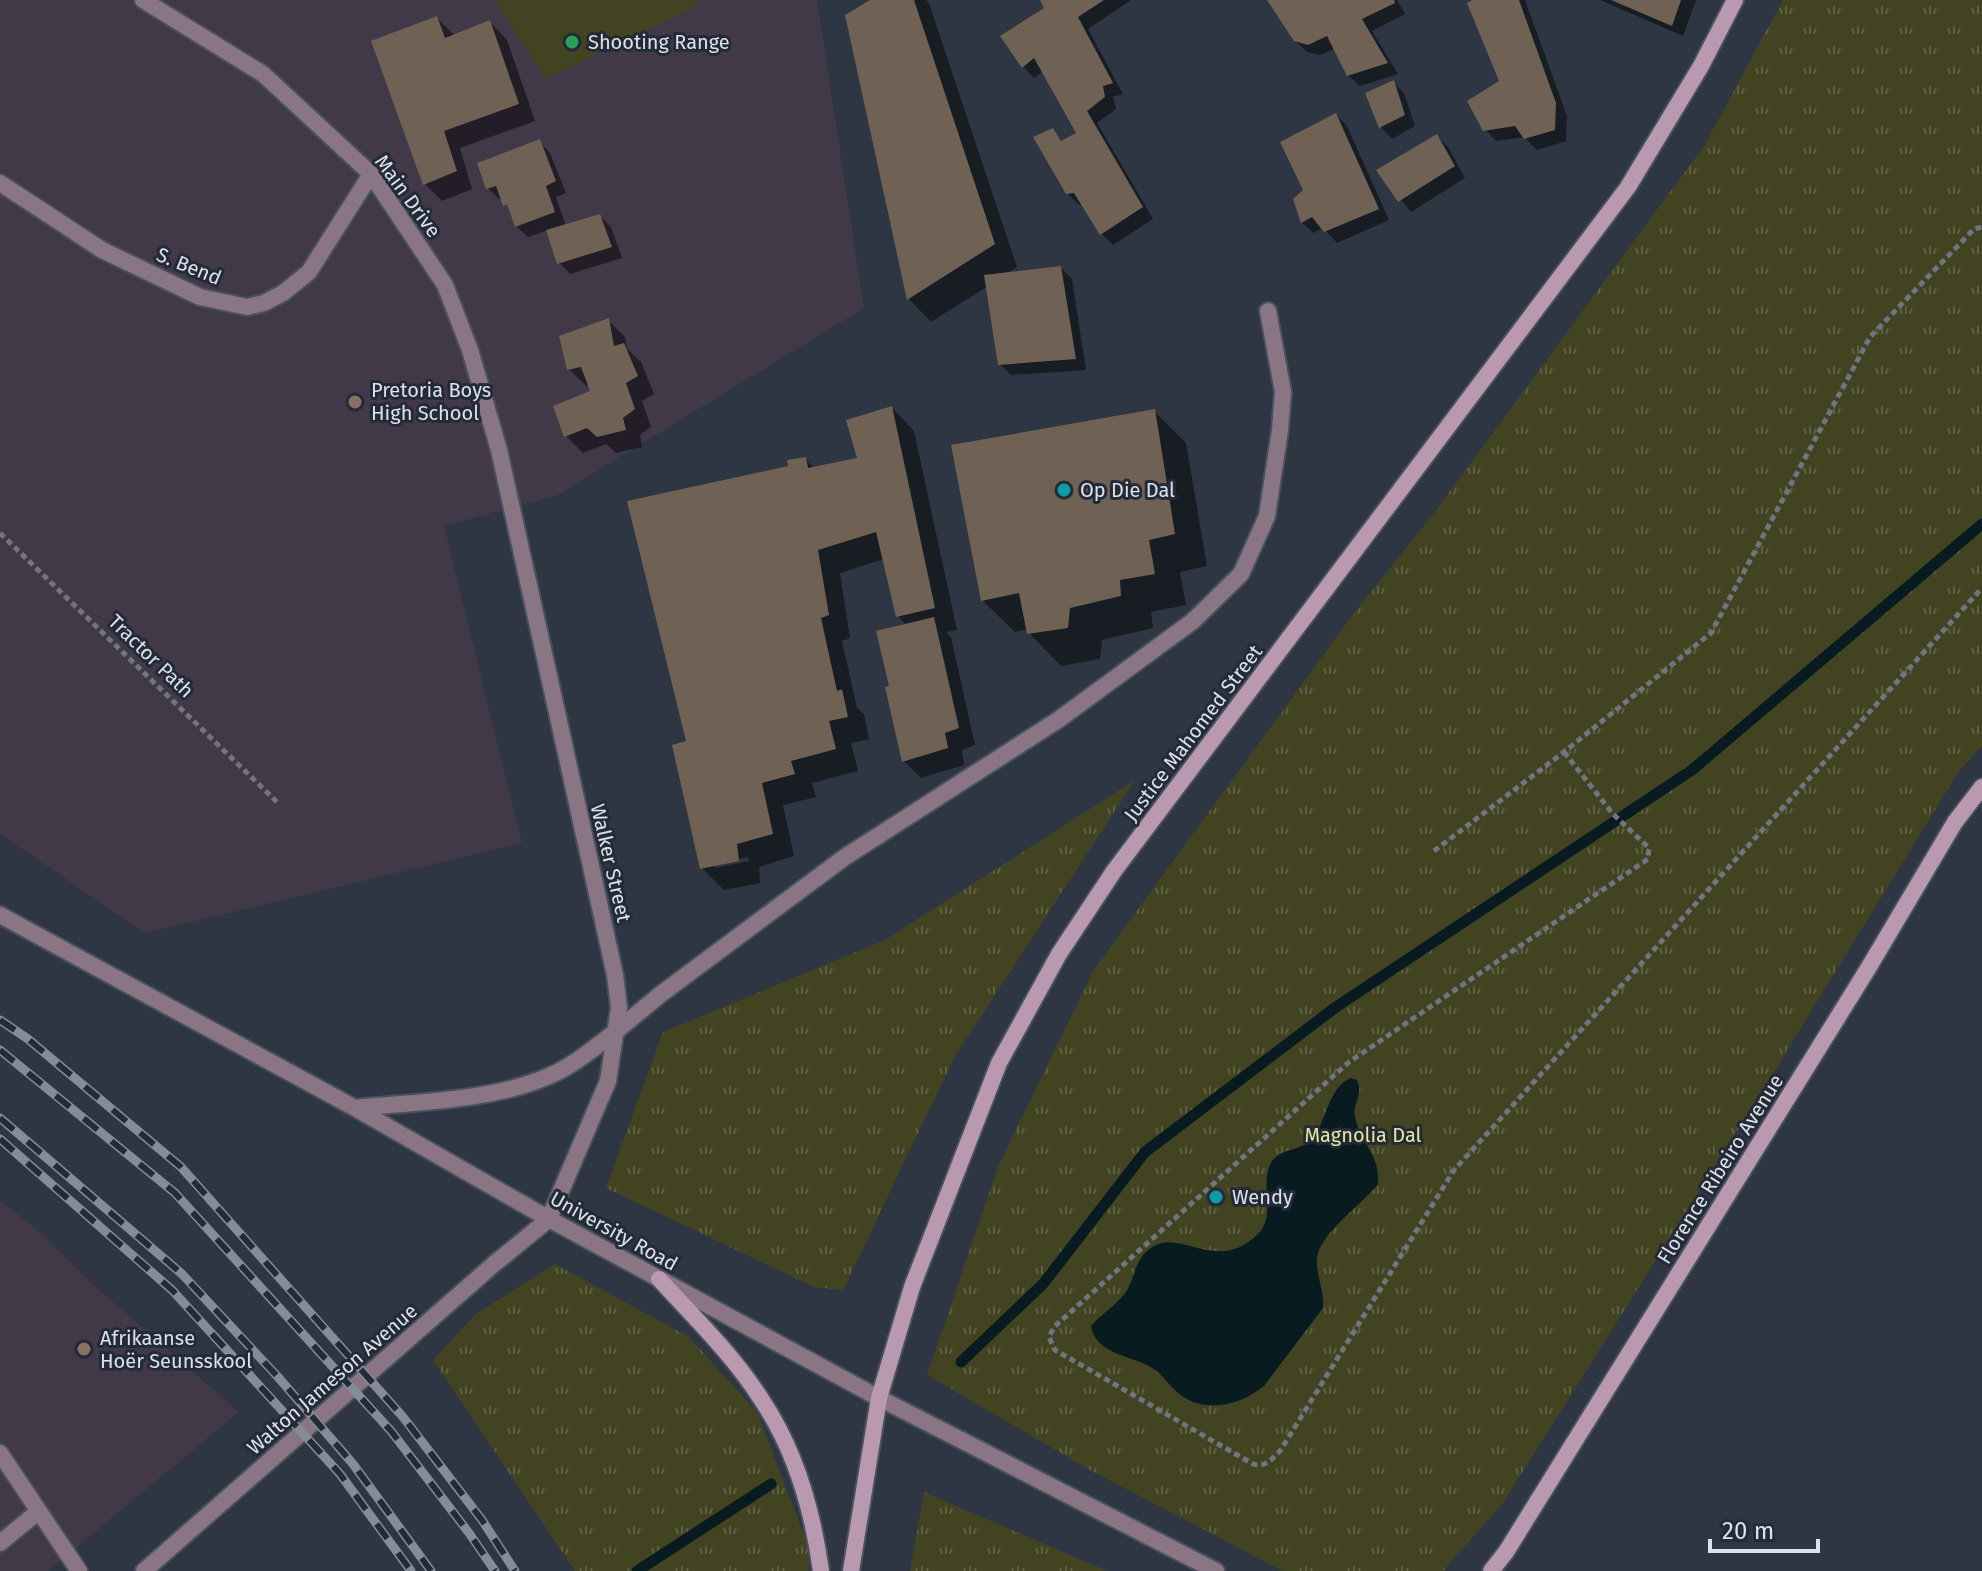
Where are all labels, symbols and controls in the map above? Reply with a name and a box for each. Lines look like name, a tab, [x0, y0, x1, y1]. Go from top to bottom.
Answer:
place label: Shooting Range	[588, 30, 730, 54]
marker: Shooting Range	[563, 33, 581, 51]
street label: Main Drive	[370, 150, 446, 242]
street label: S. Bend	[153, 242, 225, 290]
place label: Pretoria Boys High School	[371, 378, 491, 425]
marker: Pretoria Boys High School	[346, 393, 364, 411]
place label: Op Die Dal	[1080, 478, 1175, 502]
marker: Op Die Dal	[1055, 481, 1073, 499]
street label: Tractor Path	[103, 609, 199, 703]
street label: Justice Mahomed Street	[1119, 639, 1268, 826]
street label: Walker Street	[586, 801, 636, 925]
street label: Florence Ribeiro Avenue	[1652, 1070, 1788, 1268]
park label: Magnolia Dal	[1305, 1123, 1422, 1147]
place label: Wendy	[1232, 1185, 1293, 1209]
street label: University Road	[546, 1186, 682, 1276]
marker: Wendy	[1207, 1188, 1225, 1206]
street label: Walton Jameson Avenue	[242, 1299, 422, 1459]
place label: Afrikaanse Hoër Seunsskool	[100, 1326, 252, 1373]
marker: Afrikaanse Hoër Seunsskool	[75, 1340, 93, 1358]
scale bar	[1710, 1503, 1818, 1553]
text: 20 m	[1722, 1517, 1774, 1545]

